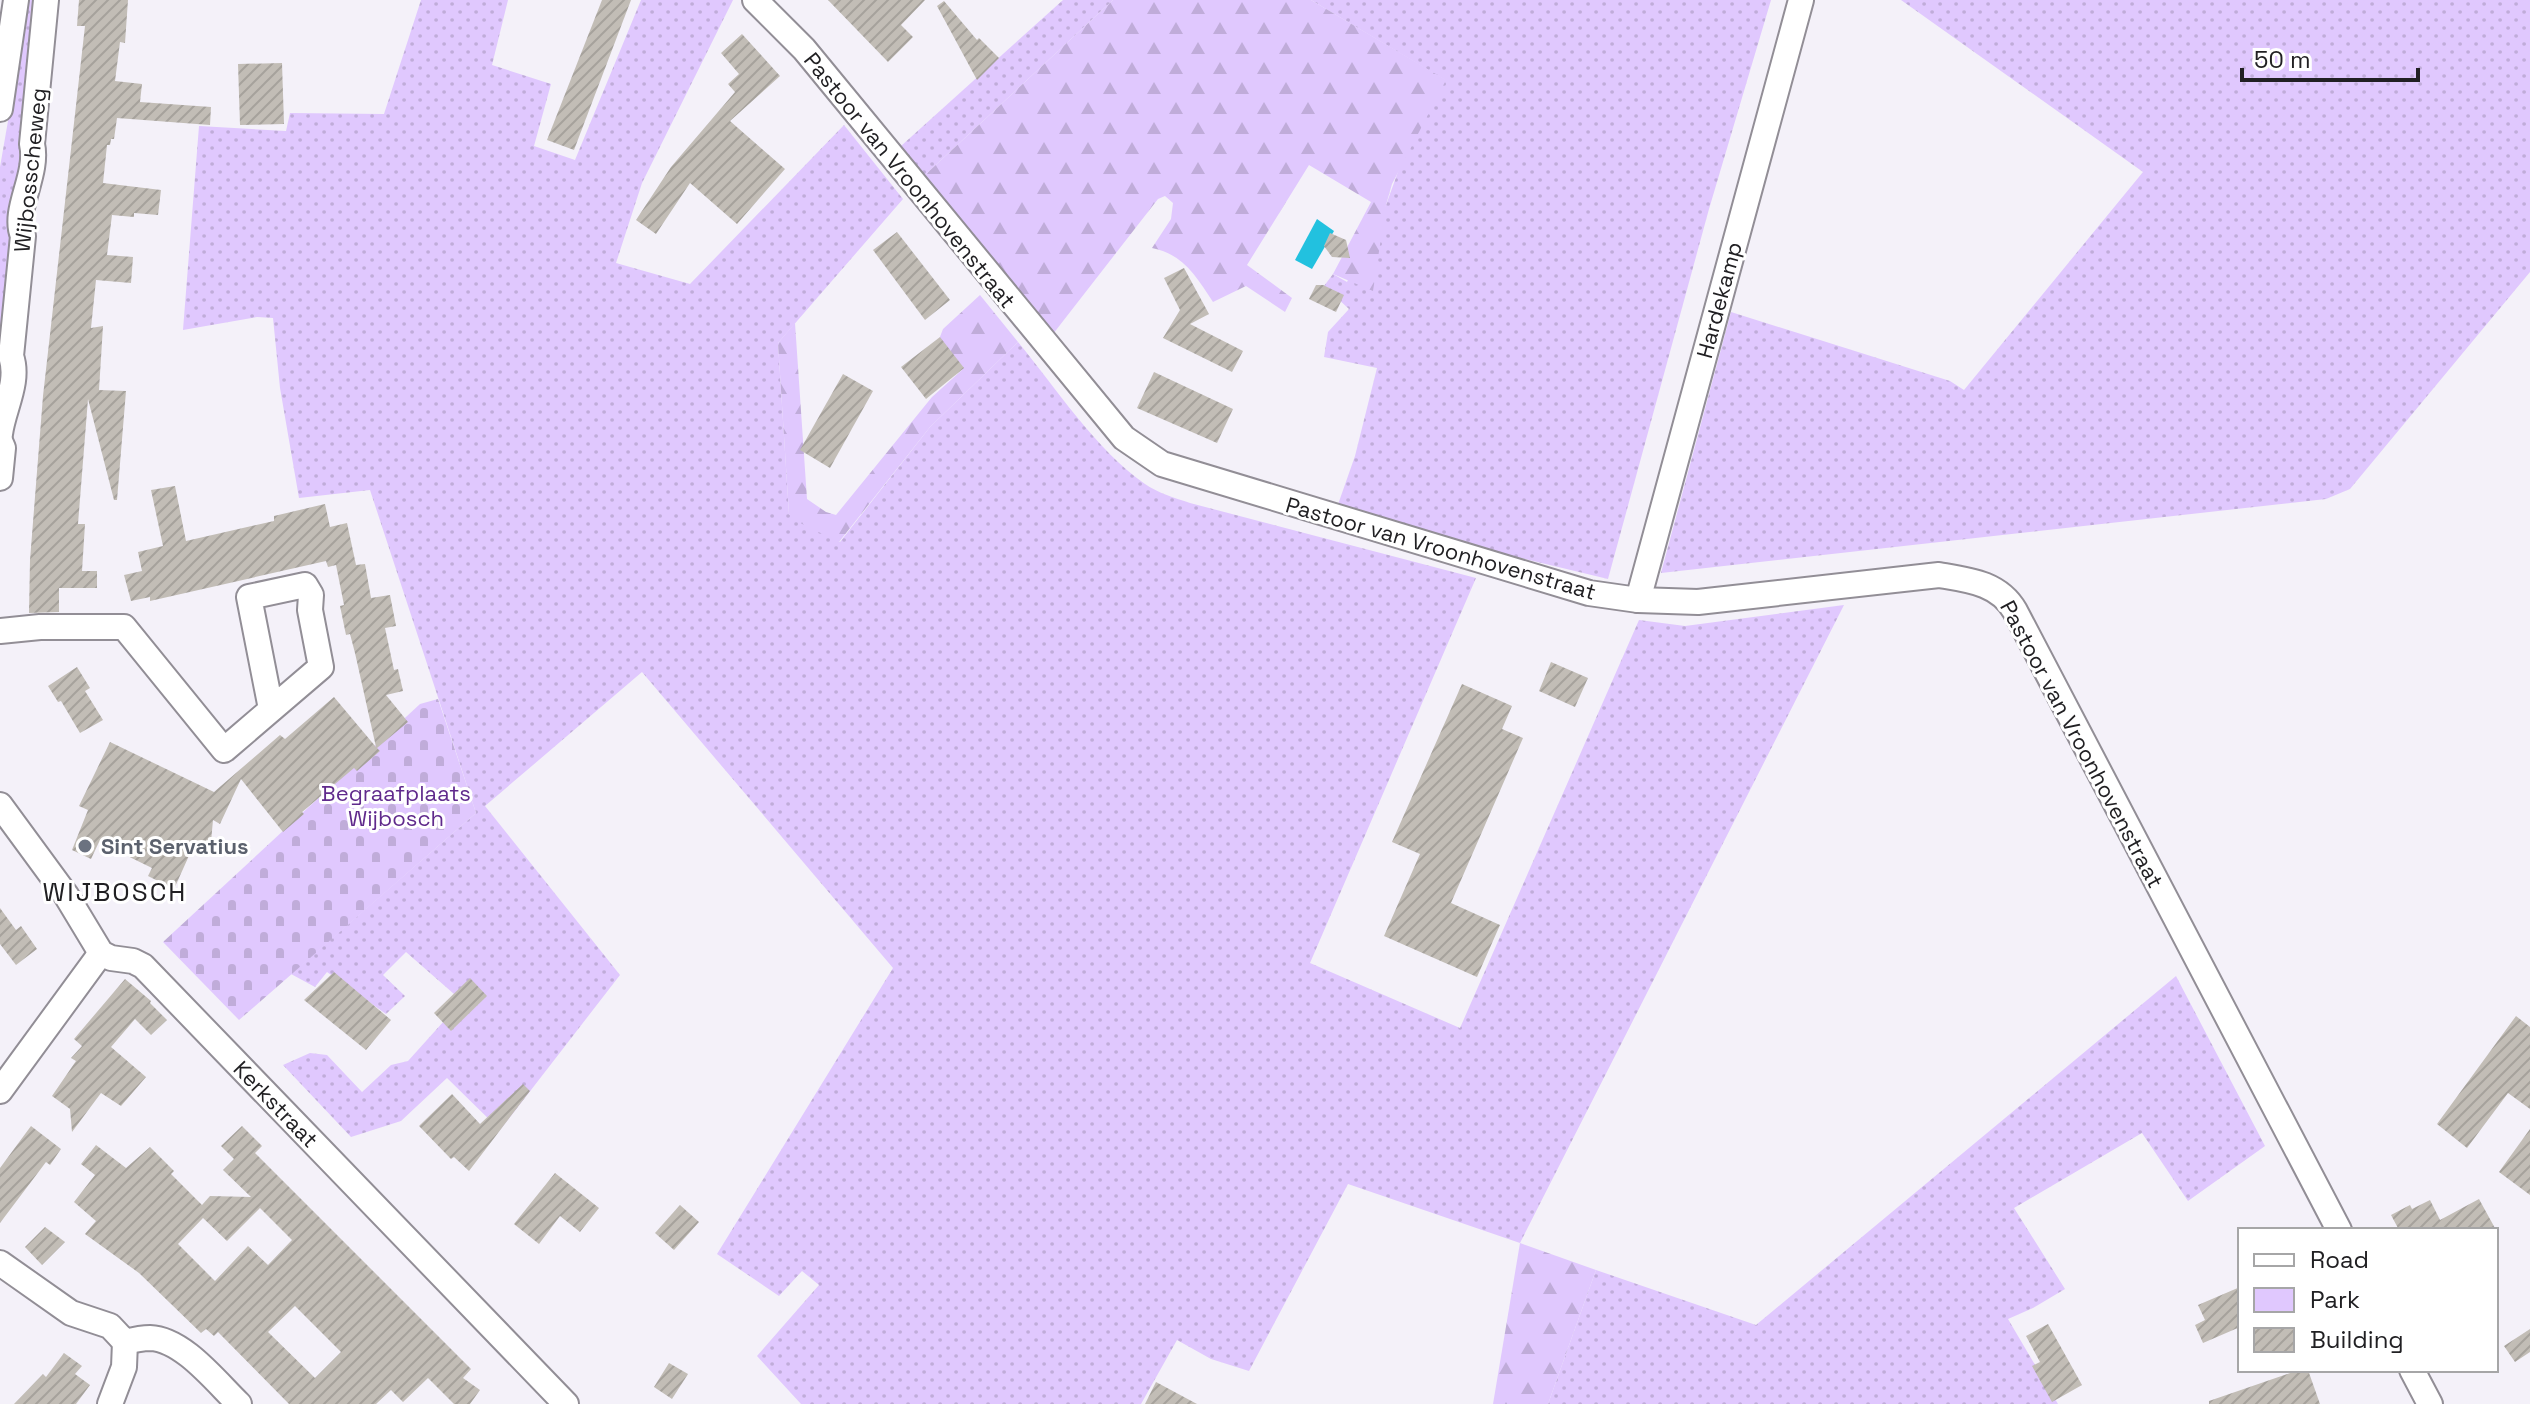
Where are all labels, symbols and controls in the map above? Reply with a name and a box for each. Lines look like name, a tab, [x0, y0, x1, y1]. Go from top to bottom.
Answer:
scale bar	[2242, 32, 2418, 82]
text: 50 m	[2254, 44, 2311, 75]
street label: Pastoor van Vroonhovenstraat	[798, 46, 1022, 314]
street label: Wijbosscheweg	[7, 86, 53, 254]
street label: Hardekamp	[1690, 239, 1748, 361]
street label: Pastoor van Vroonhovenstraat	[1283, 490, 1599, 606]
street label: Pastoor van Vroonhovenstraat	[1994, 596, 2170, 892]
park label: Begraafplaats Wijbosch	[321, 779, 471, 832]
place label: Sint Servatius	[101, 832, 248, 860]
marker: Sint Servatius	[76, 837, 94, 855]
district label: WIJBOSCH	[43, 875, 187, 909]
street label: Kerkstraat	[228, 1055, 324, 1153]
legend	[2238, 1228, 2498, 1372]
text: Road	[2310, 1244, 2369, 1275]
text: Park	[2310, 1284, 2360, 1315]
text: Building	[2310, 1324, 2404, 1355]

